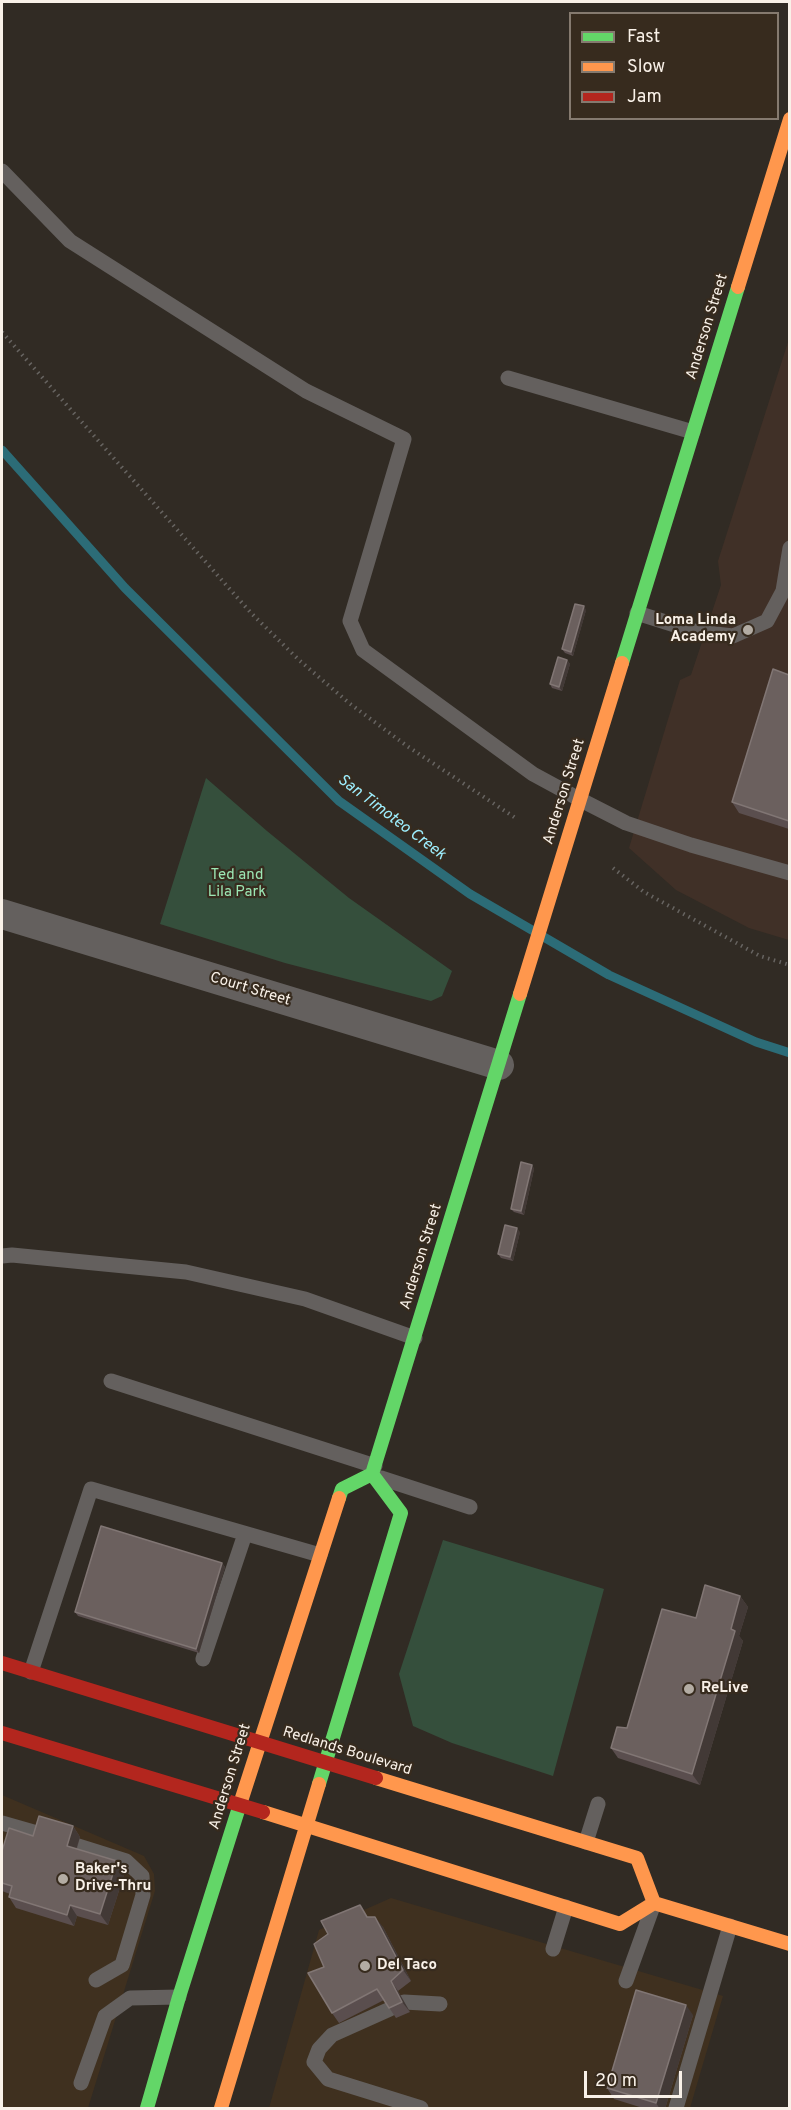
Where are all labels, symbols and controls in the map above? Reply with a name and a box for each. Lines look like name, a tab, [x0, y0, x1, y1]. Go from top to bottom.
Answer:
legend	[569, 12, 779, 120]
text: Fast	[627, 26, 660, 49]
text: Slow	[627, 56, 665, 79]
text: Jam	[627, 86, 662, 109]
street label: Anderson Street	[683, 272, 733, 382]
place label: Loma Linda Academy	[655, 612, 736, 647]
marker: Loma Linda Academy	[741, 623, 755, 637]
street label: Anderson Street	[540, 737, 590, 847]
water label: San Timoteo Creek	[333, 771, 449, 865]
park label: Ted and Lila Park	[208, 867, 266, 902]
street label: Court Street	[208, 969, 292, 1011]
street label: Anderson Street	[397, 1202, 447, 1312]
place label: ReLive	[701, 1680, 748, 1698]
marker: ReLive	[682, 1682, 696, 1696]
street label: Anderson Street	[206, 1722, 256, 1832]
street label: Redlands Boulevard	[280, 1724, 414, 1780]
place label: Baker's Drive-Thru	[75, 1861, 151, 1896]
marker: Baker's Drive-Thru	[56, 1872, 70, 1886]
place label: Del Taco	[377, 1957, 437, 1975]
marker: Del Taco	[358, 1959, 372, 1973]
scale bar	[587, 2059, 684, 2097]
text: 20 m	[595, 2070, 637, 2093]

